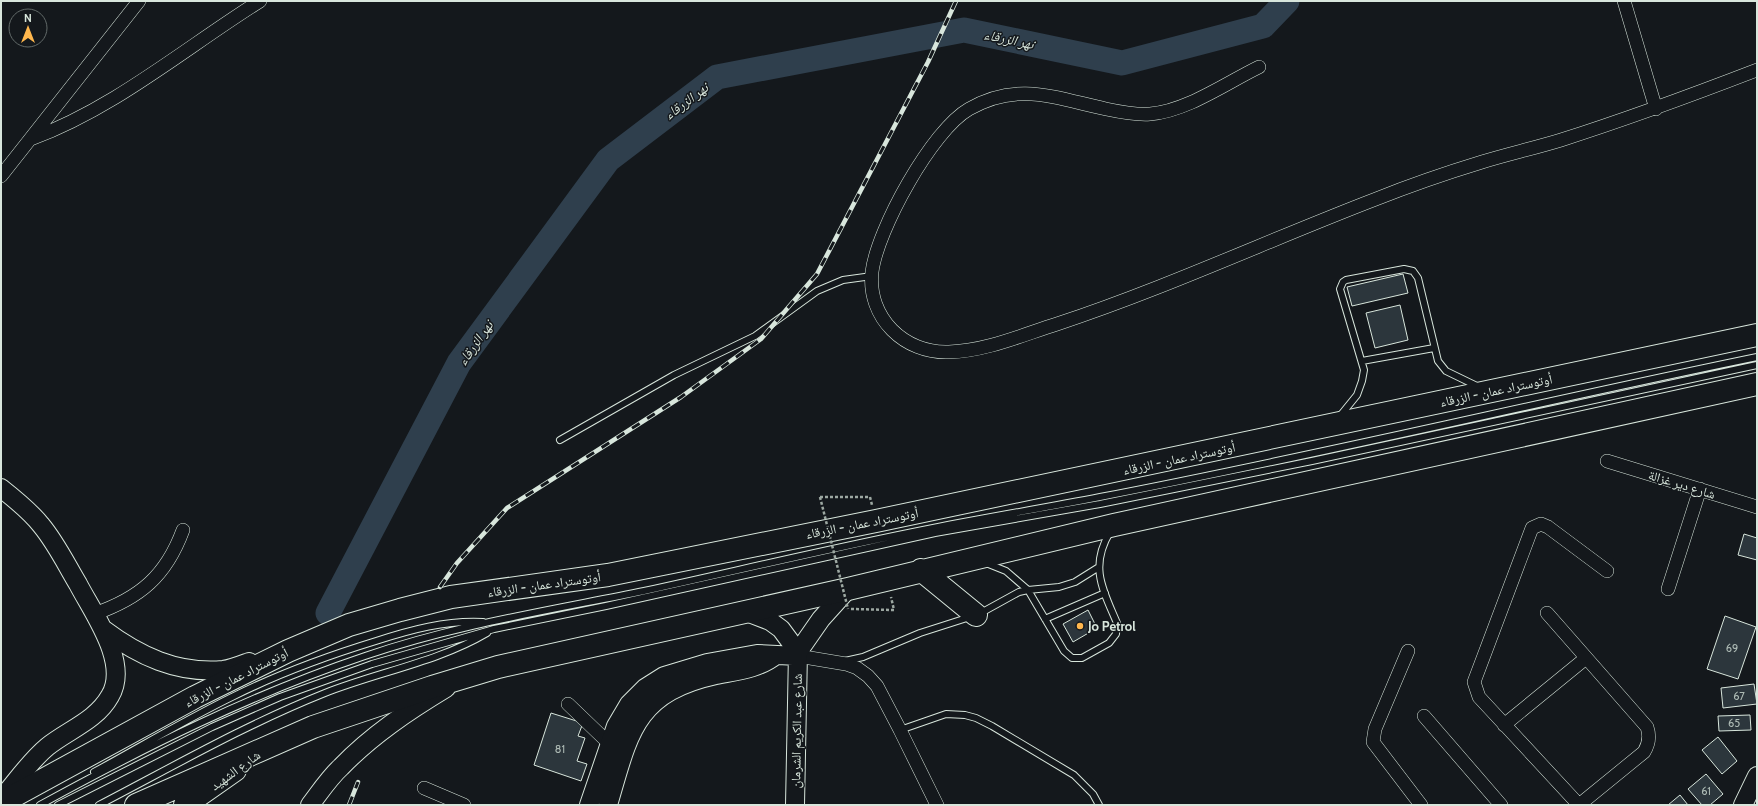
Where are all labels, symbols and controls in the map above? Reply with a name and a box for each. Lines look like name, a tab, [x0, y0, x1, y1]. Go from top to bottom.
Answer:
north arrow	[8, 8, 48, 48]
text: N	[24, 11, 32, 25]
water label: نهر الزرقاء	[982, 25, 1038, 53]
water label: نهر الزرقاء	[660, 77, 713, 123]
water label: نهر الزرقاء	[453, 315, 498, 369]
street label: أوتوستراد عمان - الزرقاء	[1438, 370, 1554, 411]
street label: أوتوستراد عمان - الزرقاء	[1121, 438, 1237, 479]
street label: شارع دير غزالة	[1646, 466, 1717, 504]
street label: أوتوستراد عمان - الزرقاء	[804, 504, 920, 543]
street label: أوتوستراد عمان - الزرقاء	[486, 568, 602, 601]
place label: Jo Petrol	[1087, 618, 1136, 634]
marker: Jo Petrol	[1075, 621, 1085, 631]
house number: 69	[1726, 641, 1738, 655]
street label: أوتوستراد عمان - الزرقاء	[181, 644, 291, 711]
street label: شارع عبد الكريم الشرمان	[787, 673, 807, 789]
house number: 67	[1733, 689, 1745, 703]
house number: 65	[1728, 716, 1740, 730]
house number: 81	[555, 742, 565, 756]
street label: شارع الشهيد	[207, 747, 264, 795]
house number: 61	[1701, 784, 1711, 798]

